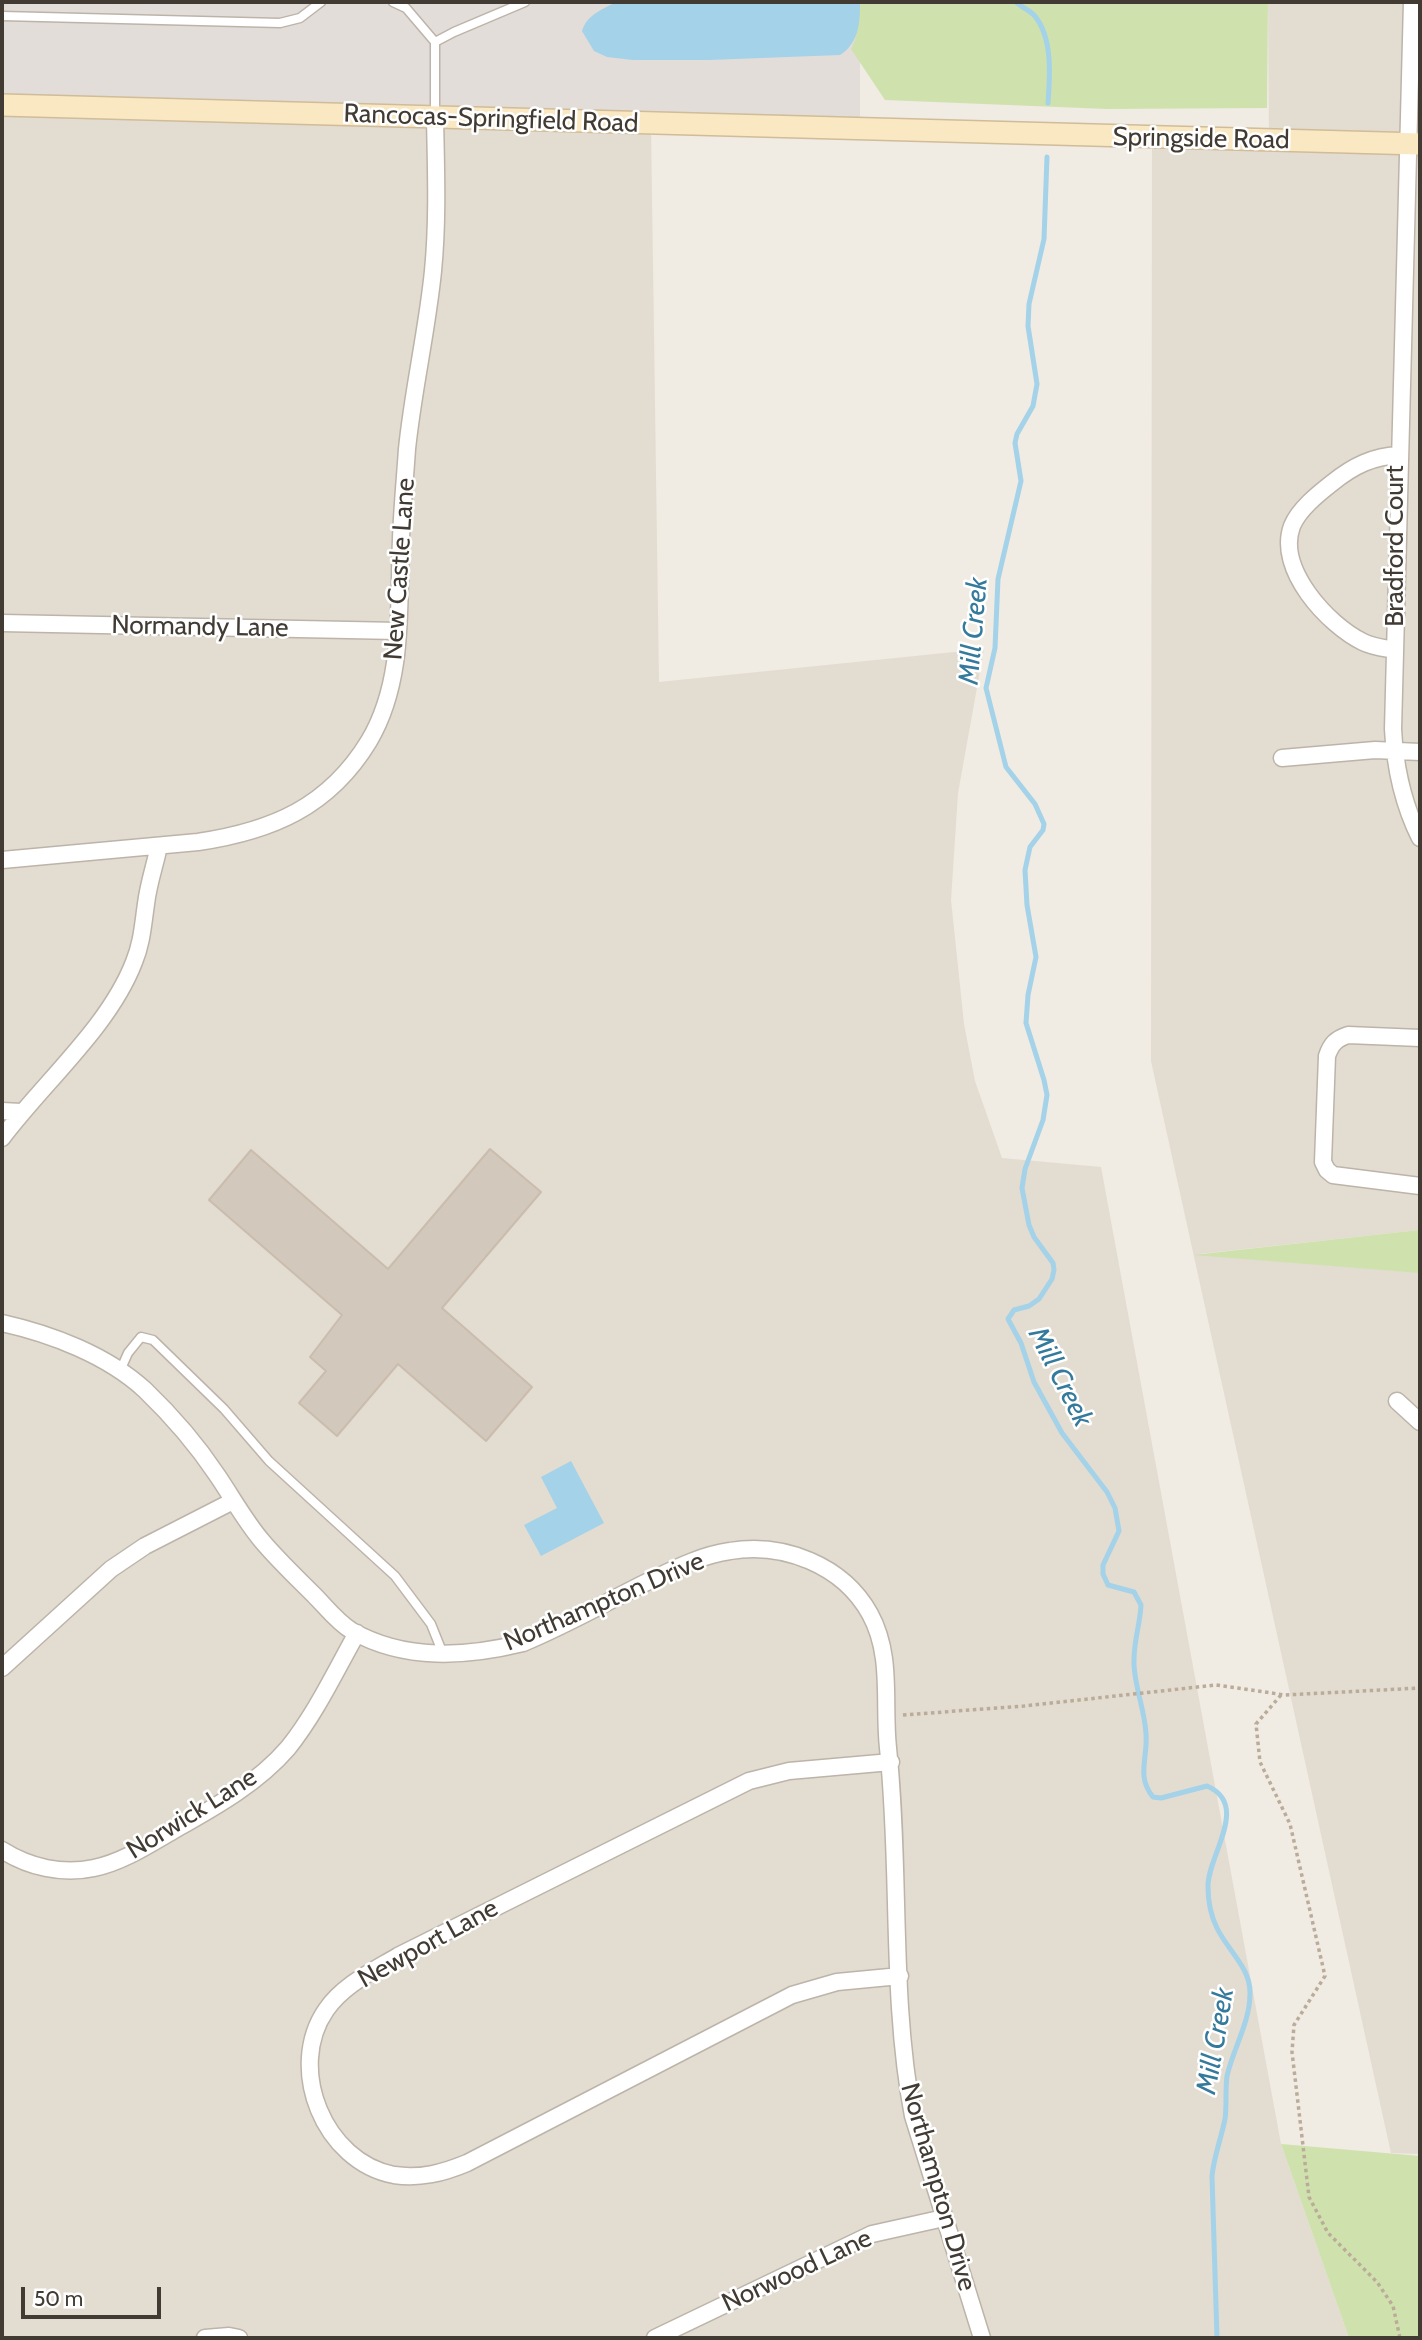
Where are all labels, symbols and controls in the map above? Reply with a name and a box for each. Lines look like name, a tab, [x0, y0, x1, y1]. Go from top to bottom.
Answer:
street label: Rancocas-Springfield Road	[343, 98, 639, 140]
street label: Springside Road	[1112, 122, 1290, 156]
street label: Bradford Court	[1379, 465, 1411, 627]
street label: New Castle Lane	[378, 477, 422, 661]
water label: Mill Creek	[953, 576, 995, 686]
street label: Normandy Lane	[111, 610, 289, 644]
water label: Mill Creek	[1021, 1322, 1099, 1432]
street label: Northampton Drive	[499, 1546, 709, 1658]
street label: Norwick Lane	[121, 1762, 263, 1866]
street label: Newport Lane	[353, 1893, 503, 1995]
water label: Mill Creek	[1190, 1985, 1242, 2097]
street label: Northampton Drive	[893, 2080, 983, 2294]
street label: Norwood Lane	[717, 2223, 877, 2319]
scale bar	[24, 2274, 164, 2318]
text: 50 m	[34, 2286, 83, 2311]

